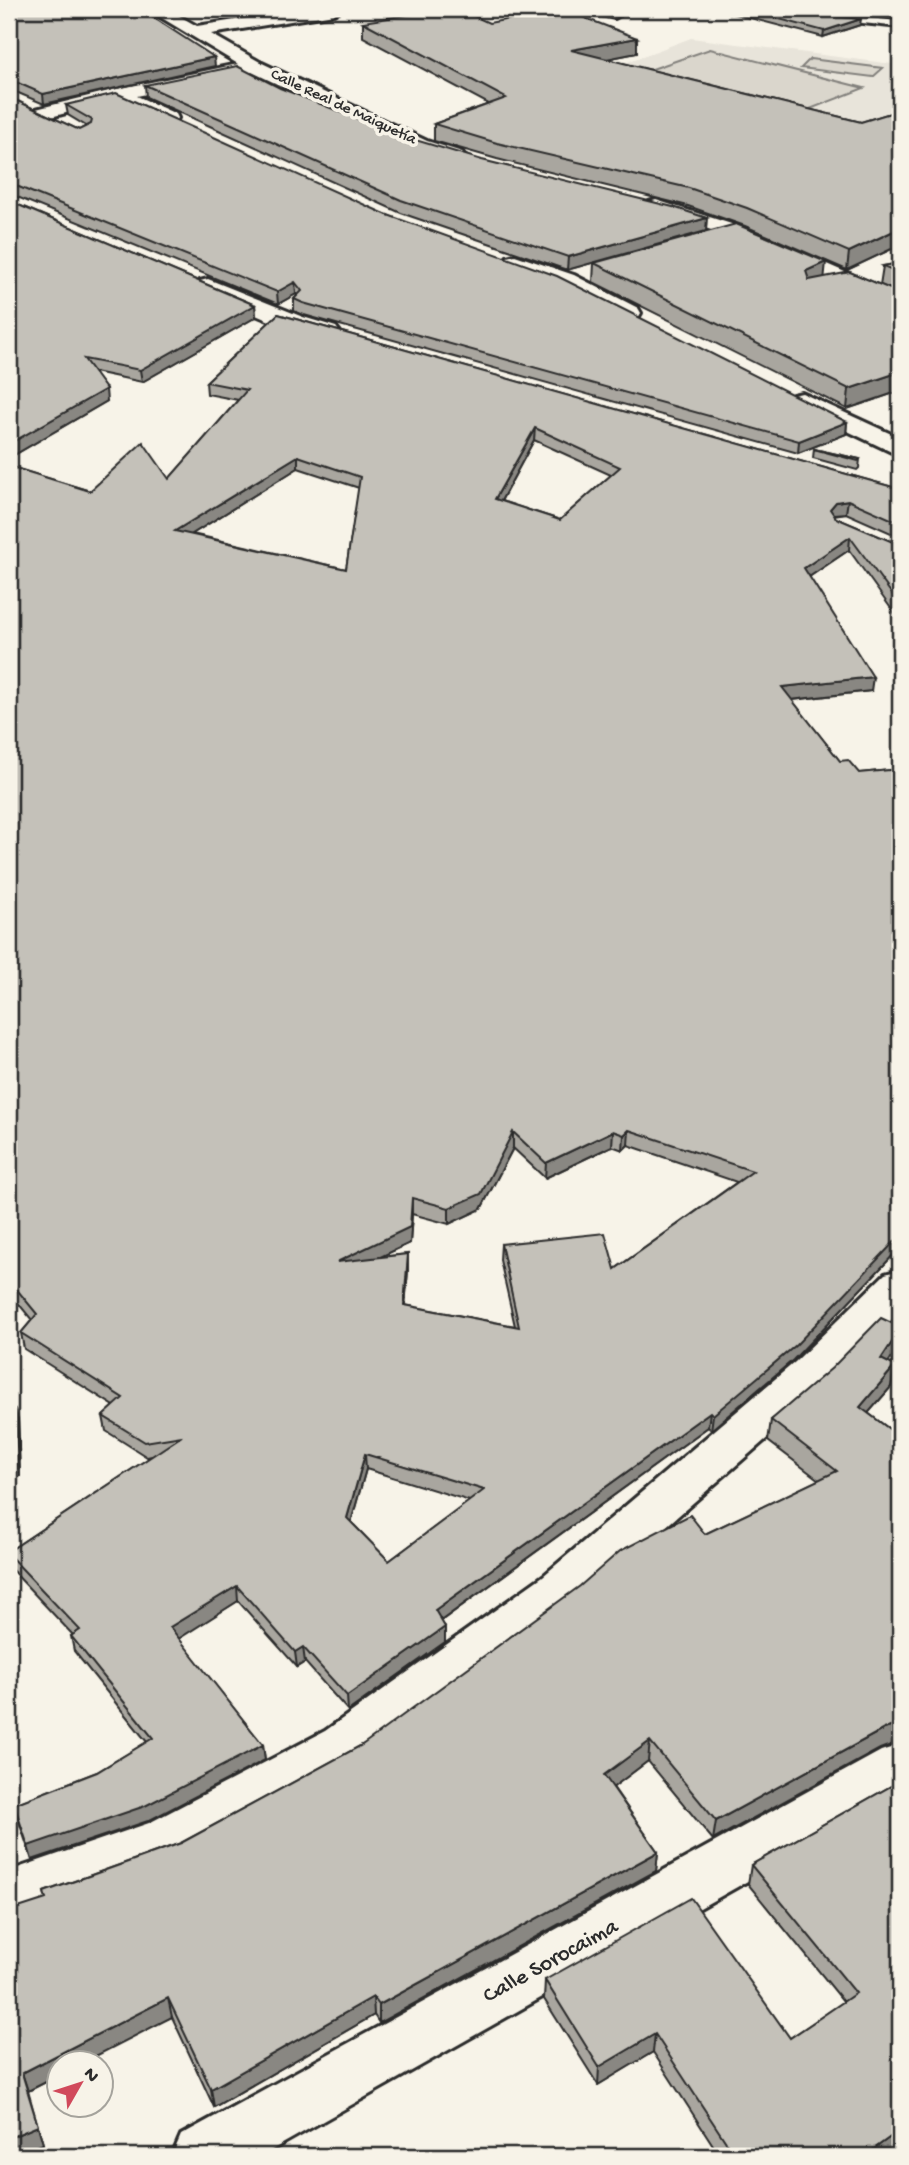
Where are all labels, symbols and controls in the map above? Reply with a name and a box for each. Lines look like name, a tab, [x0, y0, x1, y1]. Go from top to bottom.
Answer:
street label: Calle Real de Maiquetía	[267, 66, 420, 151]
street label: Calle Sorocaima	[479, 1913, 624, 2010]
north arrow	[46, 2050, 116, 2120]
text: N	[78, 2063, 103, 2088]

